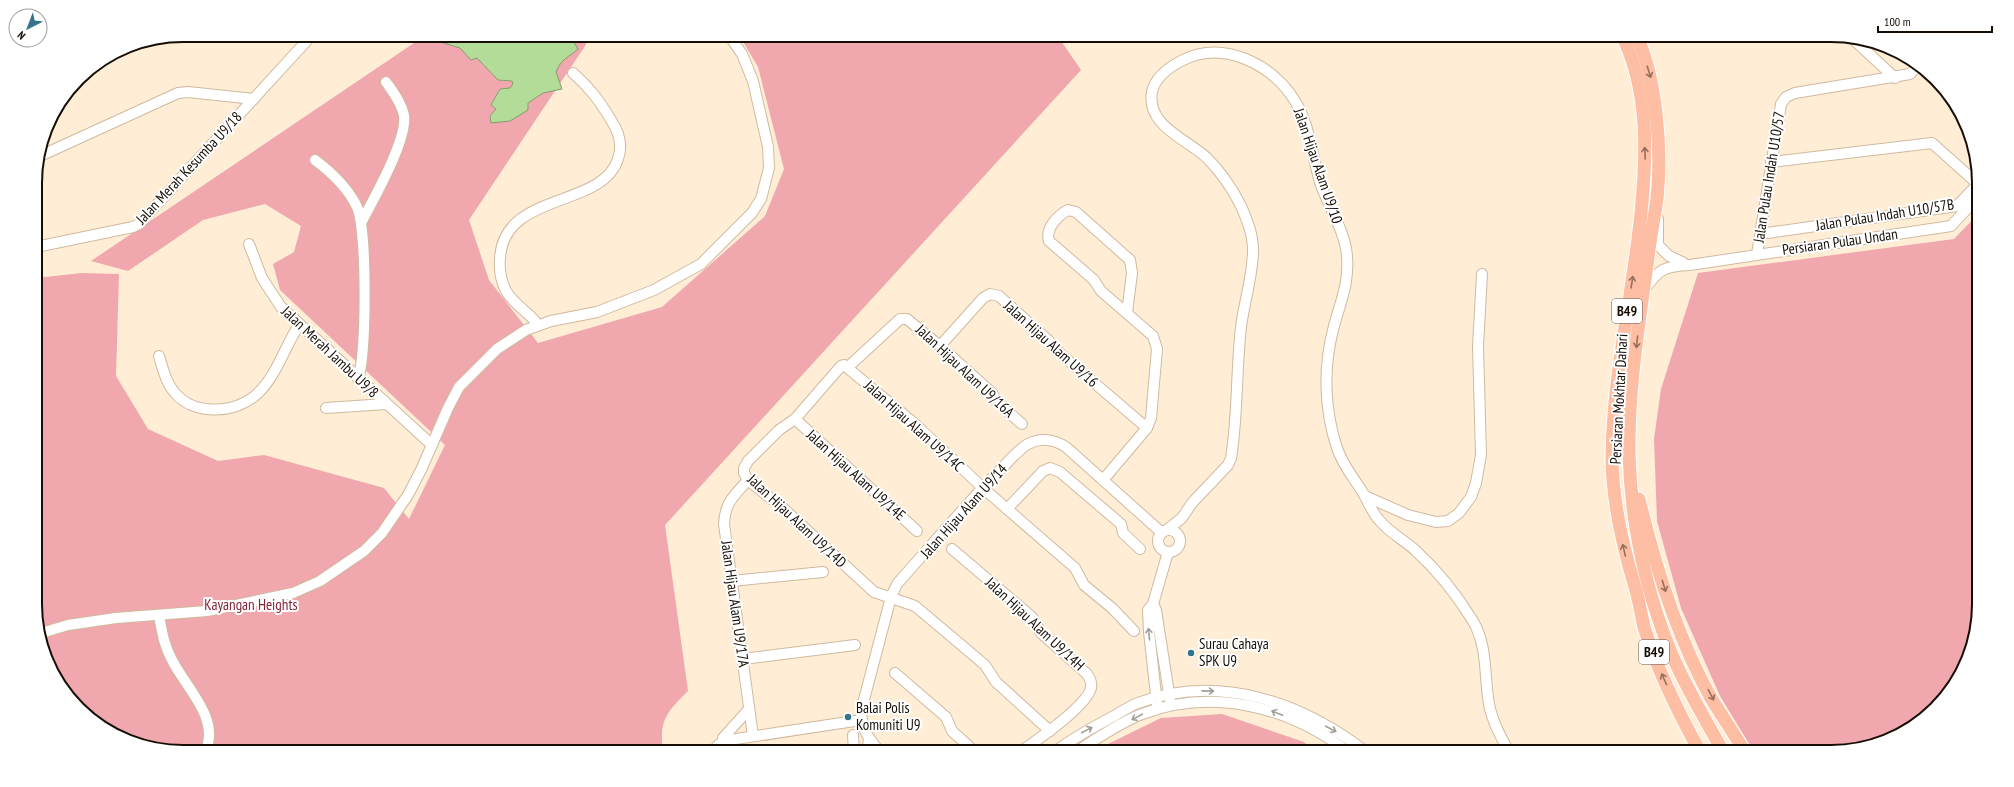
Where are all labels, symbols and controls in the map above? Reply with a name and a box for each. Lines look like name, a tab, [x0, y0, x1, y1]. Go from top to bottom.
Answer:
north arrow	[8, 8, 48, 48]
scale bar	[1878, 8, 1992, 34]
text: 100 m	[1884, 14, 1911, 29]
text: N	[14, 28, 28, 43]
one-way arrow	[1646, 65, 1653, 78]
street label: Jalan Hijau Alam U9/10	[1290, 105, 1347, 226]
street label: Jalan Merah Kesumba U9/18	[131, 107, 246, 229]
street label: Jalan Pulau Indah U10/57	[1749, 110, 1788, 245]
one-way arrow	[1641, 147, 1649, 160]
street label: Jalan Pulau Indah U10/57B	[1814, 194, 1955, 235]
street label: Persiaran Pulau Undan	[1781, 224, 1899, 259]
one-way arrow	[1628, 276, 1636, 289]
street label: Jalan Hijau Alam U9/16	[999, 296, 1103, 391]
road number: B49	[1612, 299, 1642, 323]
street label: Jalan Merah Jambu U9/8	[277, 301, 383, 401]
street label: Jalan Hijau Alam U9/16A	[911, 319, 1019, 422]
street label: Persiaran Mokhtar Dahari	[1606, 333, 1631, 465]
one-way arrow	[1633, 335, 1641, 348]
street label: Jalan Hijau Alam U9/14C	[860, 375, 968, 475]
street label: Jalan Hijau Alam U9/14E	[802, 424, 910, 524]
street label: Jalan Hijau Alam U9/14	[916, 459, 1011, 563]
street label: Jalan Hijau Alam U9/14D	[743, 469, 851, 572]
street label: Jalan Hijau Alam U9/17A	[717, 538, 754, 669]
one-way arrow	[1620, 544, 1628, 557]
street label: Jalan Hijau Alam U9/14H	[981, 572, 1089, 674]
one-way arrow	[1661, 579, 1668, 592]
park label: Kayangan Heights	[204, 595, 298, 614]
one-way arrow	[1145, 628, 1153, 641]
place label: Surau Cahaya SPK U9	[1199, 634, 1269, 670]
road number: B49	[1639, 640, 1669, 664]
marker: Surau Cahaya SPK U9	[1186, 648, 1196, 658]
one-way arrow	[1660, 674, 1667, 686]
one-way arrow	[1201, 687, 1214, 694]
one-way arrow	[1707, 689, 1715, 701]
place label: Balai Polis Komuniti U9	[856, 698, 921, 734]
one-way arrow	[1272, 709, 1284, 717]
marker: Balai Polis Komuniti U9	[843, 712, 853, 722]
one-way arrow	[1131, 713, 1143, 721]
one-way arrow	[1325, 725, 1337, 733]
one-way arrow	[1080, 726, 1092, 733]

